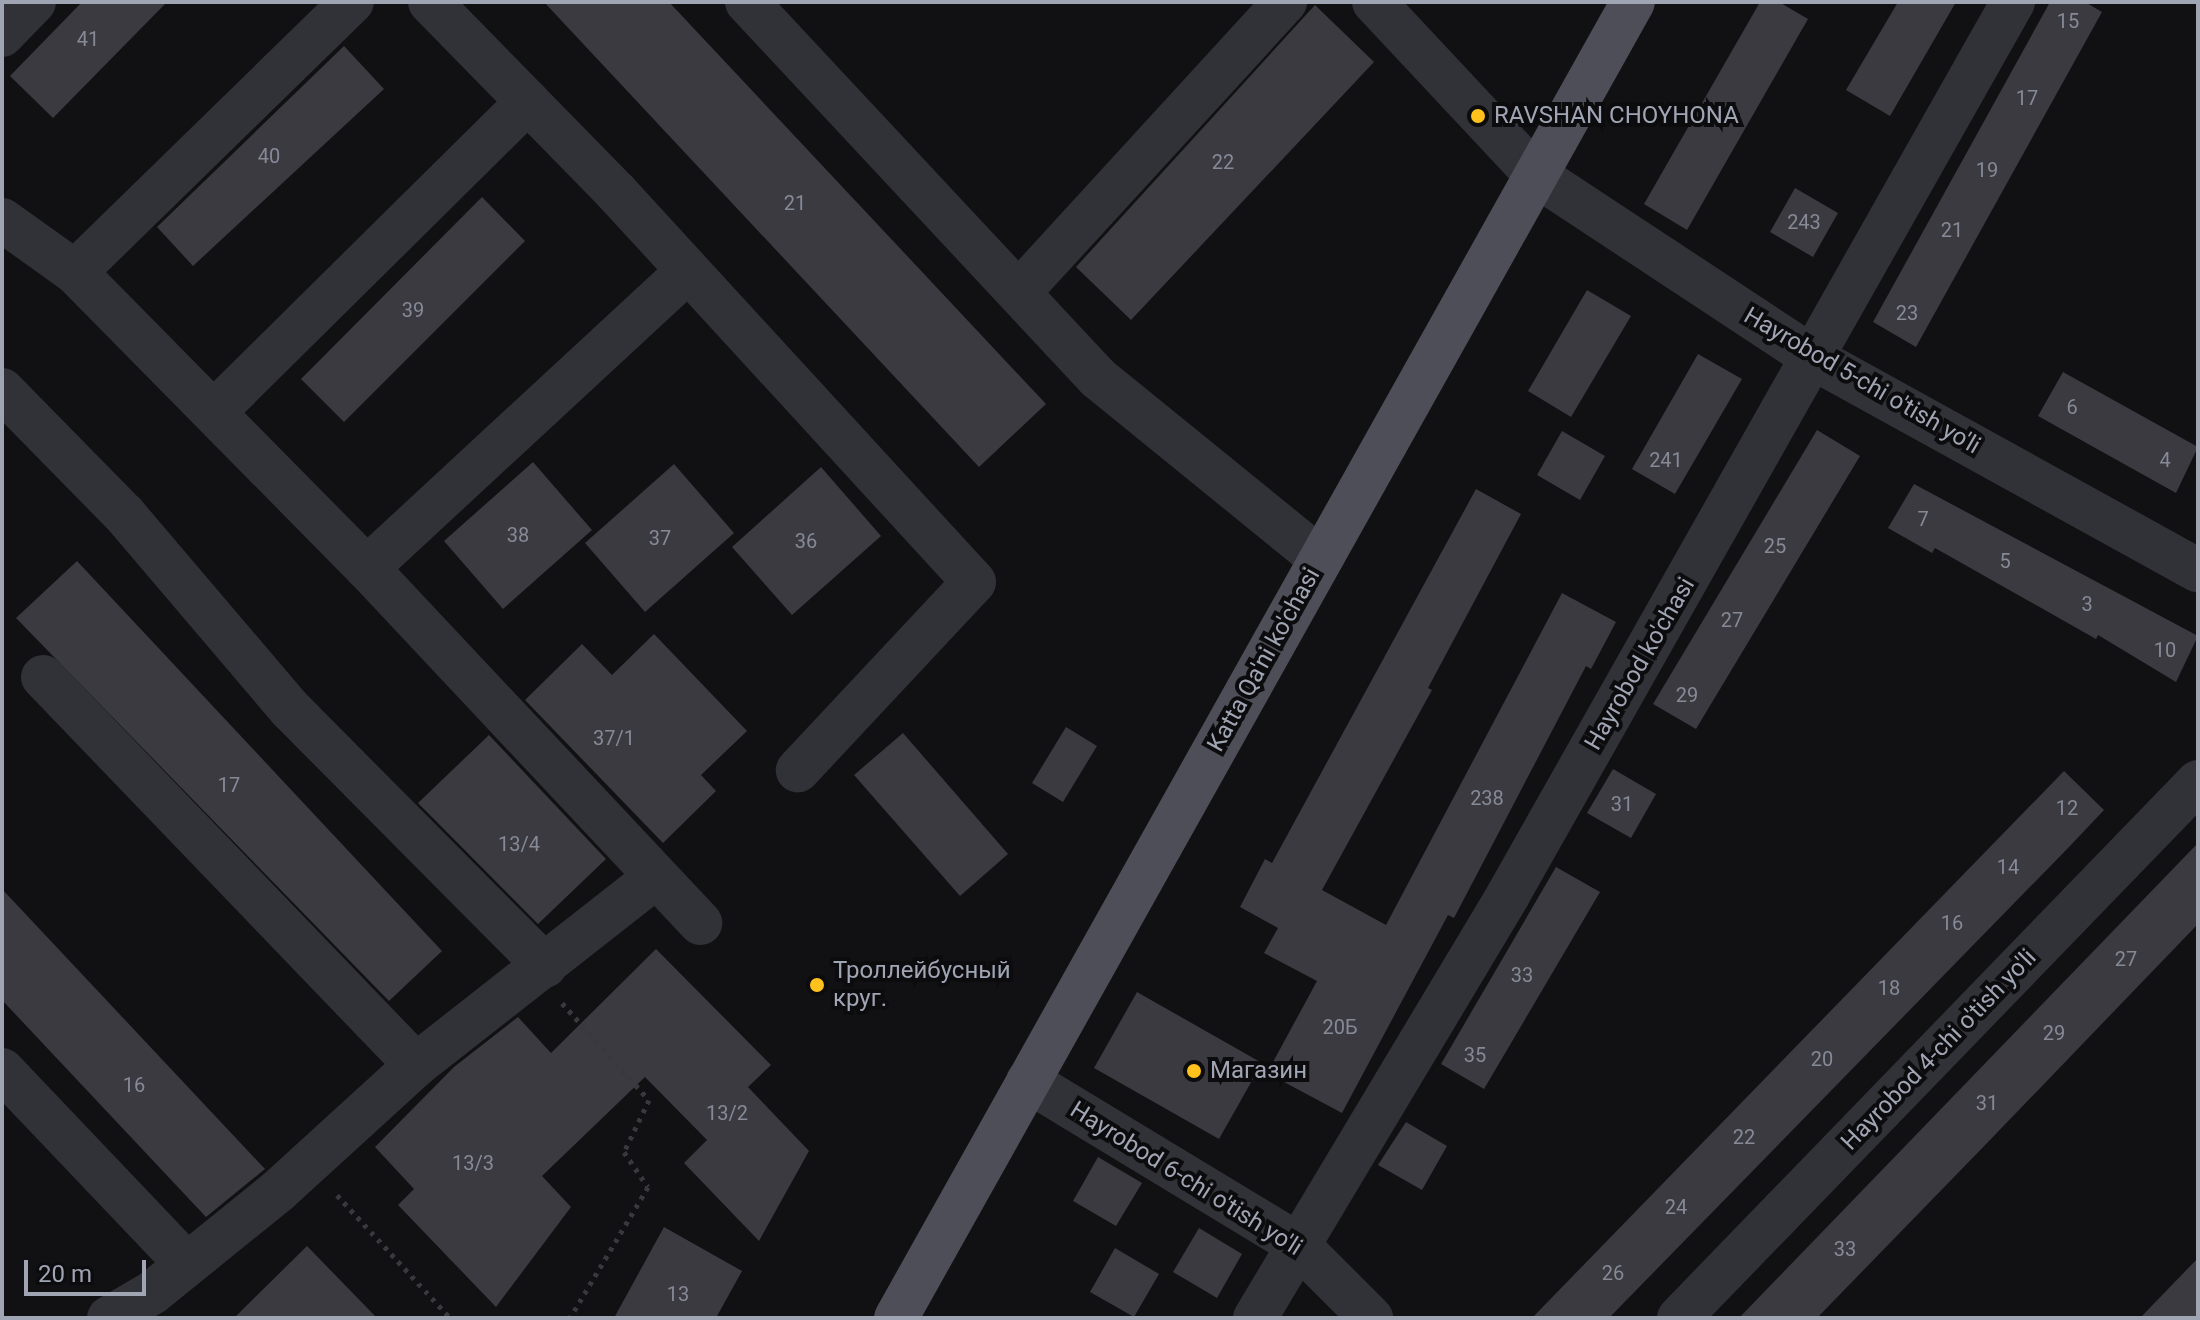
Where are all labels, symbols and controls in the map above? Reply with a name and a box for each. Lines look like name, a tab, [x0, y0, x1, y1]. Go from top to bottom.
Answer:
house number: 15	[2057, 9, 2079, 33]
house number: 41	[77, 27, 99, 51]
house number: 17	[2016, 86, 2038, 110]
place label: RAVSHAN CHOYHONA	[1494, 102, 1739, 130]
marker: RAVSHAN CHOYHONA	[1469, 107, 1487, 125]
house number: 40	[258, 144, 280, 168]
house number: 22	[1212, 150, 1234, 174]
house number: 19	[1976, 158, 1998, 182]
house number: 21	[784, 191, 806, 215]
house number: 243	[1787, 210, 1821, 234]
house number: 21	[1941, 218, 1963, 242]
house number: 39	[402, 298, 424, 322]
house number: 23	[1896, 301, 1918, 325]
street label: Hayrobod 5-chi o'tish yo'li	[1739, 302, 1985, 460]
house number: 6	[2066, 395, 2078, 419]
house number: 241	[1649, 448, 1683, 472]
house number: 4	[2159, 448, 2171, 472]
house number: 7	[1917, 507, 1929, 531]
house number: 38	[507, 523, 529, 547]
house number: 37	[649, 526, 671, 550]
house number: 36	[795, 529, 817, 553]
house number: 25	[1764, 534, 1786, 558]
house number: 5	[1999, 549, 2011, 573]
street label: Katta Qa'ni ko'chasi	[1202, 563, 1326, 757]
street label: Hayrobod ko'chasi	[1579, 573, 1701, 755]
house number: 3	[2081, 592, 2093, 616]
house number: 27	[1721, 608, 1743, 632]
house number: 10	[2154, 638, 2176, 662]
house number: 29	[1676, 683, 1698, 707]
house number: 37/1	[593, 726, 635, 750]
house number: 17	[218, 773, 240, 797]
house number: 238	[1470, 786, 1504, 810]
house number: 31	[1611, 792, 1633, 816]
house number: 12	[2056, 796, 2078, 820]
house number: 13/4	[498, 832, 540, 856]
house number: 14	[1997, 855, 2019, 879]
house number: 16	[1941, 911, 1963, 935]
street label: Hayrobod 4-chi o'tish yo'li	[1836, 944, 2042, 1156]
house number: 27	[2115, 947, 2137, 971]
place label: Троллейбусный круг.	[833, 957, 1011, 1013]
house number: 33	[1511, 963, 1533, 987]
marker: Троллейбусный круг.	[808, 976, 826, 994]
house number: 18	[1878, 976, 1900, 1000]
house number: 20Б	[1322, 1015, 1358, 1039]
house number: 29	[2043, 1021, 2065, 1045]
house number: 35	[1464, 1043, 1486, 1067]
house number: 20	[1811, 1047, 1833, 1071]
place label: Магазин	[1210, 1057, 1307, 1085]
marker: Магазин	[1185, 1062, 1203, 1080]
house number: 16	[123, 1073, 145, 1097]
house number: 31	[1976, 1091, 1998, 1115]
street label: Hayrobod 6-chi o'tish yo'li	[1065, 1096, 1307, 1262]
house number: 13/2	[706, 1101, 748, 1125]
house number: 22	[1733, 1125, 1755, 1149]
house number: 13/3	[452, 1151, 494, 1175]
house number: 24	[1665, 1195, 1687, 1219]
house number: 33	[1834, 1237, 1856, 1261]
scale bar	[28, 1244, 150, 1294]
text: 20 m	[38, 1260, 92, 1288]
house number: 26	[1602, 1261, 1624, 1285]
house number: 13	[667, 1282, 689, 1306]

